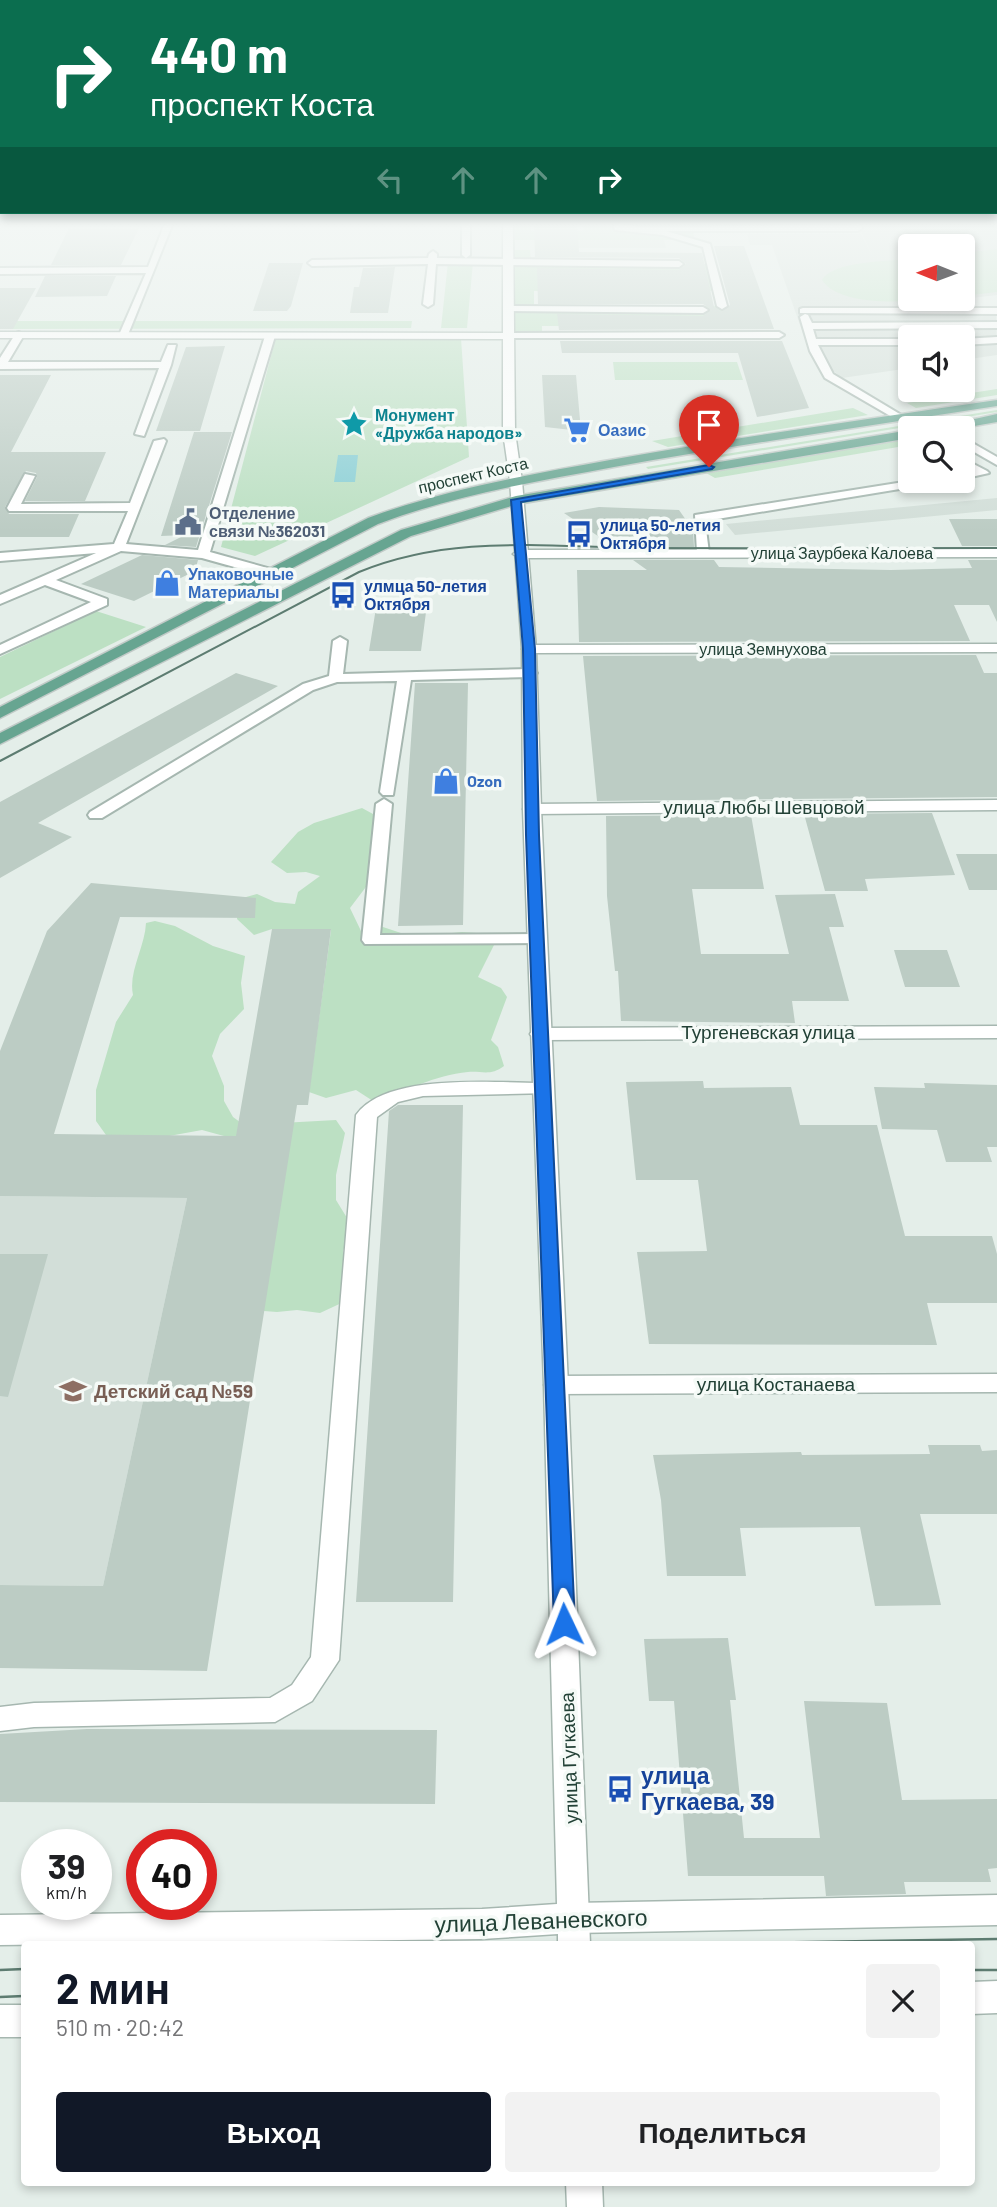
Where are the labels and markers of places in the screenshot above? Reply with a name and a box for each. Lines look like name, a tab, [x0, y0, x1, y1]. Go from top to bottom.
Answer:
pin	[679, 395, 739, 467]
place label: Монумент «Дружба народов»	[375, 405, 522, 442]
place icon: Монумент «Дружба народов»	[339, 409, 369, 439]
supermarket icon: Оазис	[562, 415, 592, 445]
place label: Оазис	[598, 420, 646, 439]
place label: Отделение связи №362031	[209, 503, 325, 540]
public building icon: Отделение связи №362031	[173, 507, 203, 537]
place label: улица 50-летия Октября	[600, 515, 721, 552]
bus stop icon: улица 50-летия Октября	[564, 519, 594, 549]
place label: Упаковочные Материалы	[188, 564, 294, 601]
shop icon: Упаковочные Материалы	[152, 568, 182, 598]
place label: улмца 50-летия Октября	[364, 576, 487, 613]
bus stop icon: улмца 50-летия Октября	[328, 580, 358, 610]
shop icon: Ozon	[431, 766, 461, 796]
place label: Ozon	[467, 771, 502, 790]
school or university icon: Детский сад №59	[58, 1376, 88, 1406]
place label: Детский сад №59	[94, 1379, 253, 1402]
place label: улица Гугкаева, 39	[641, 1761, 775, 1815]
bus stop icon: улица Гугкаева, 39	[605, 1774, 635, 1804]

